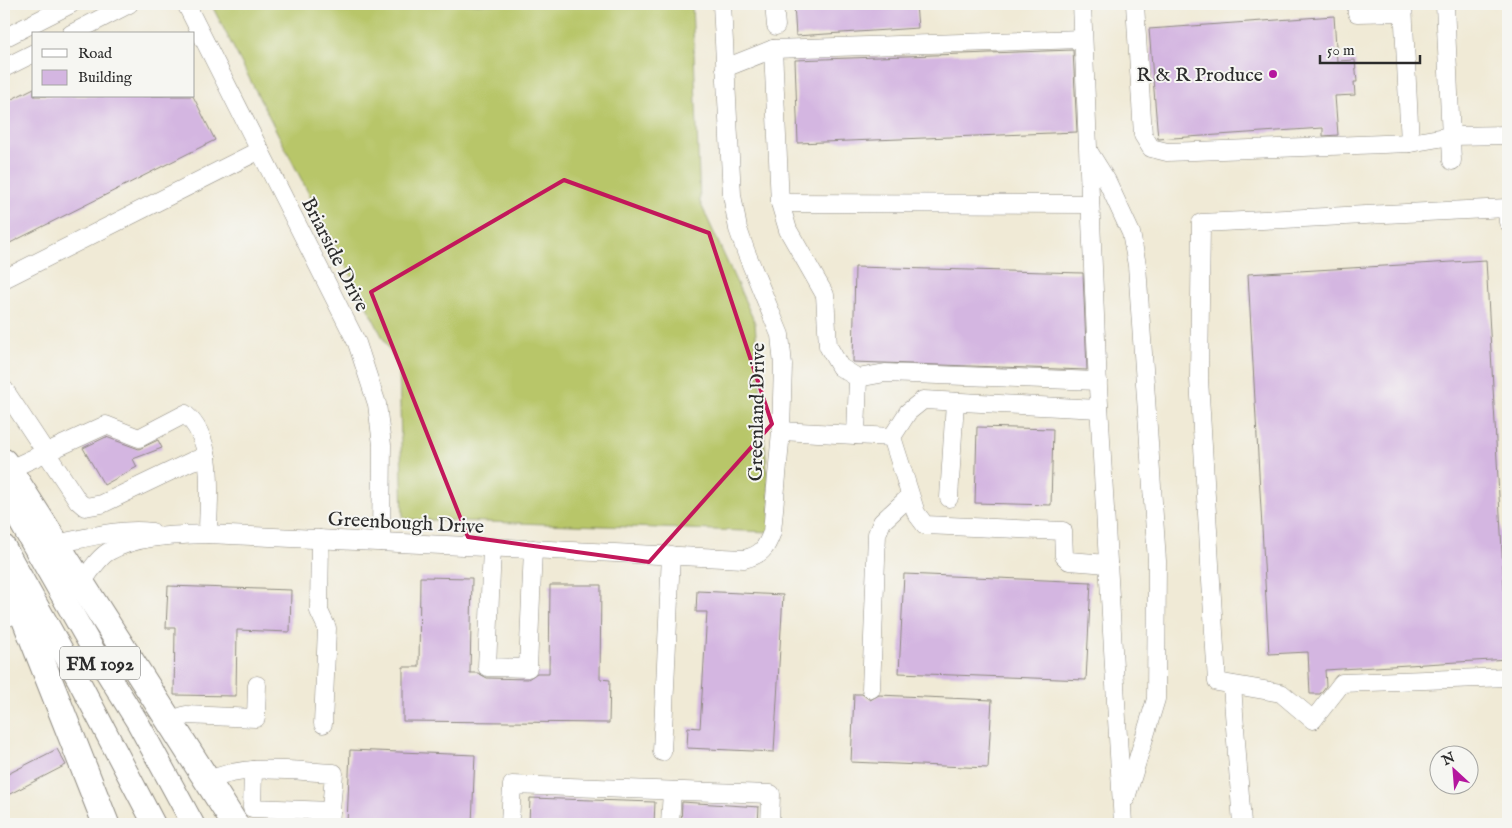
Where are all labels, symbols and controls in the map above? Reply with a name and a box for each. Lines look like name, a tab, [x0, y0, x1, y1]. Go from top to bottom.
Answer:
legend	[32, 32, 195, 98]
scale bar	[1320, 32, 1420, 64]
text: 50 m	[1327, 41, 1355, 60]
text: Road	[78, 44, 113, 63]
place label: R & R Produce	[1136, 63, 1263, 88]
text: Building	[78, 68, 133, 87]
marker: R & R Produce	[1267, 68, 1279, 80]
street label: Briarside Drive	[295, 193, 374, 316]
street label: Greenland Drive	[744, 342, 771, 482]
street label: Greenbough Drive	[327, 507, 485, 540]
road number: FM 1092	[60, 646, 140, 680]
north arrow	[1430, 746, 1480, 796]
text: N	[1438, 748, 1458, 770]

